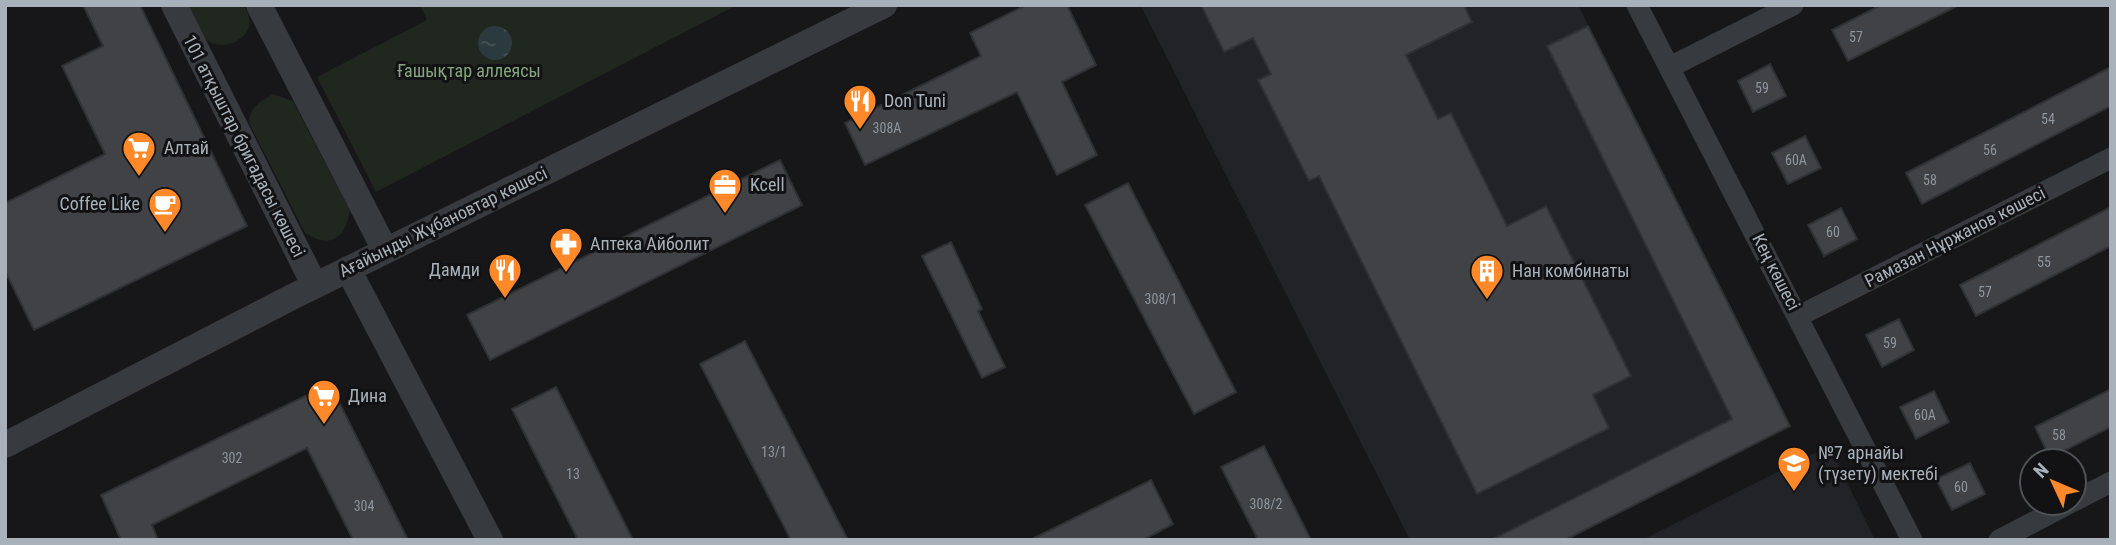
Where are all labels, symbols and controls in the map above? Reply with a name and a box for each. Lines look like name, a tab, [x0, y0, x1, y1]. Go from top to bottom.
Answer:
house number: 57	[1849, 29, 1863, 45]
street label: 101 атқыштар бригадасы көшесі	[179, 31, 310, 260]
park label: Ғашықтар аллеясы	[397, 60, 541, 81]
house number: 59	[1755, 80, 1769, 96]
restaurant icon: Don Tuni	[841, 82, 879, 131]
place label: Don Tuni	[884, 90, 946, 111]
house number: 54	[2041, 111, 2055, 127]
house number: 308А	[873, 120, 901, 136]
supermarket icon: Алтай	[120, 129, 158, 178]
place label: Алтай	[164, 137, 209, 158]
house number: 56	[1983, 142, 1997, 158]
house number: 60А	[1785, 152, 1807, 168]
street label: Ағайынды Жұбановтар көшесі	[335, 162, 550, 281]
office icon: Kcell	[706, 166, 744, 215]
house number: 58	[1923, 172, 1937, 188]
place label: Kcell	[750, 174, 785, 195]
street label: Рамазан Нұржанов көшесі	[1861, 182, 2048, 291]
cafe icon: Coffee Like	[146, 185, 184, 234]
place label: Coffee Like	[60, 193, 140, 214]
house number: 60	[1826, 224, 1840, 240]
pharmacy icon: Аптека Айболит	[547, 225, 585, 274]
street label: Кең көшесі	[1748, 230, 1805, 314]
place label: Аптека Айболит	[590, 233, 710, 254]
restaurant icon: Дамди	[486, 251, 524, 300]
building icon: Нан комбинаты	[1468, 252, 1506, 301]
house number: 55	[2037, 254, 2051, 270]
place label: Дамди	[429, 259, 480, 280]
place label: Нан комбинаты	[1512, 260, 1629, 281]
house number: 57	[1978, 284, 1992, 300]
house number: 308/1	[1145, 291, 1177, 307]
house number: 59	[1883, 335, 1897, 351]
supermarket icon: Дина	[305, 377, 343, 426]
place label: Дина	[348, 385, 387, 406]
house number: 60А	[1914, 407, 1936, 423]
house number: 58	[2052, 427, 2066, 443]
place label: №7 арнайы (түзету) мектебі	[1818, 442, 1938, 485]
house number: 13/1	[761, 444, 787, 460]
school or university icon: №7 арнайы (түзету) мектебі	[1775, 444, 1813, 493]
north arrow	[2018, 447, 2088, 517]
house number: 302	[222, 450, 242, 466]
text: N	[2029, 458, 2053, 483]
house number: 13	[566, 466, 580, 482]
house number: 60	[1954, 479, 1968, 495]
house number: 308/2	[1250, 496, 1283, 512]
house number: 304	[354, 498, 374, 514]

